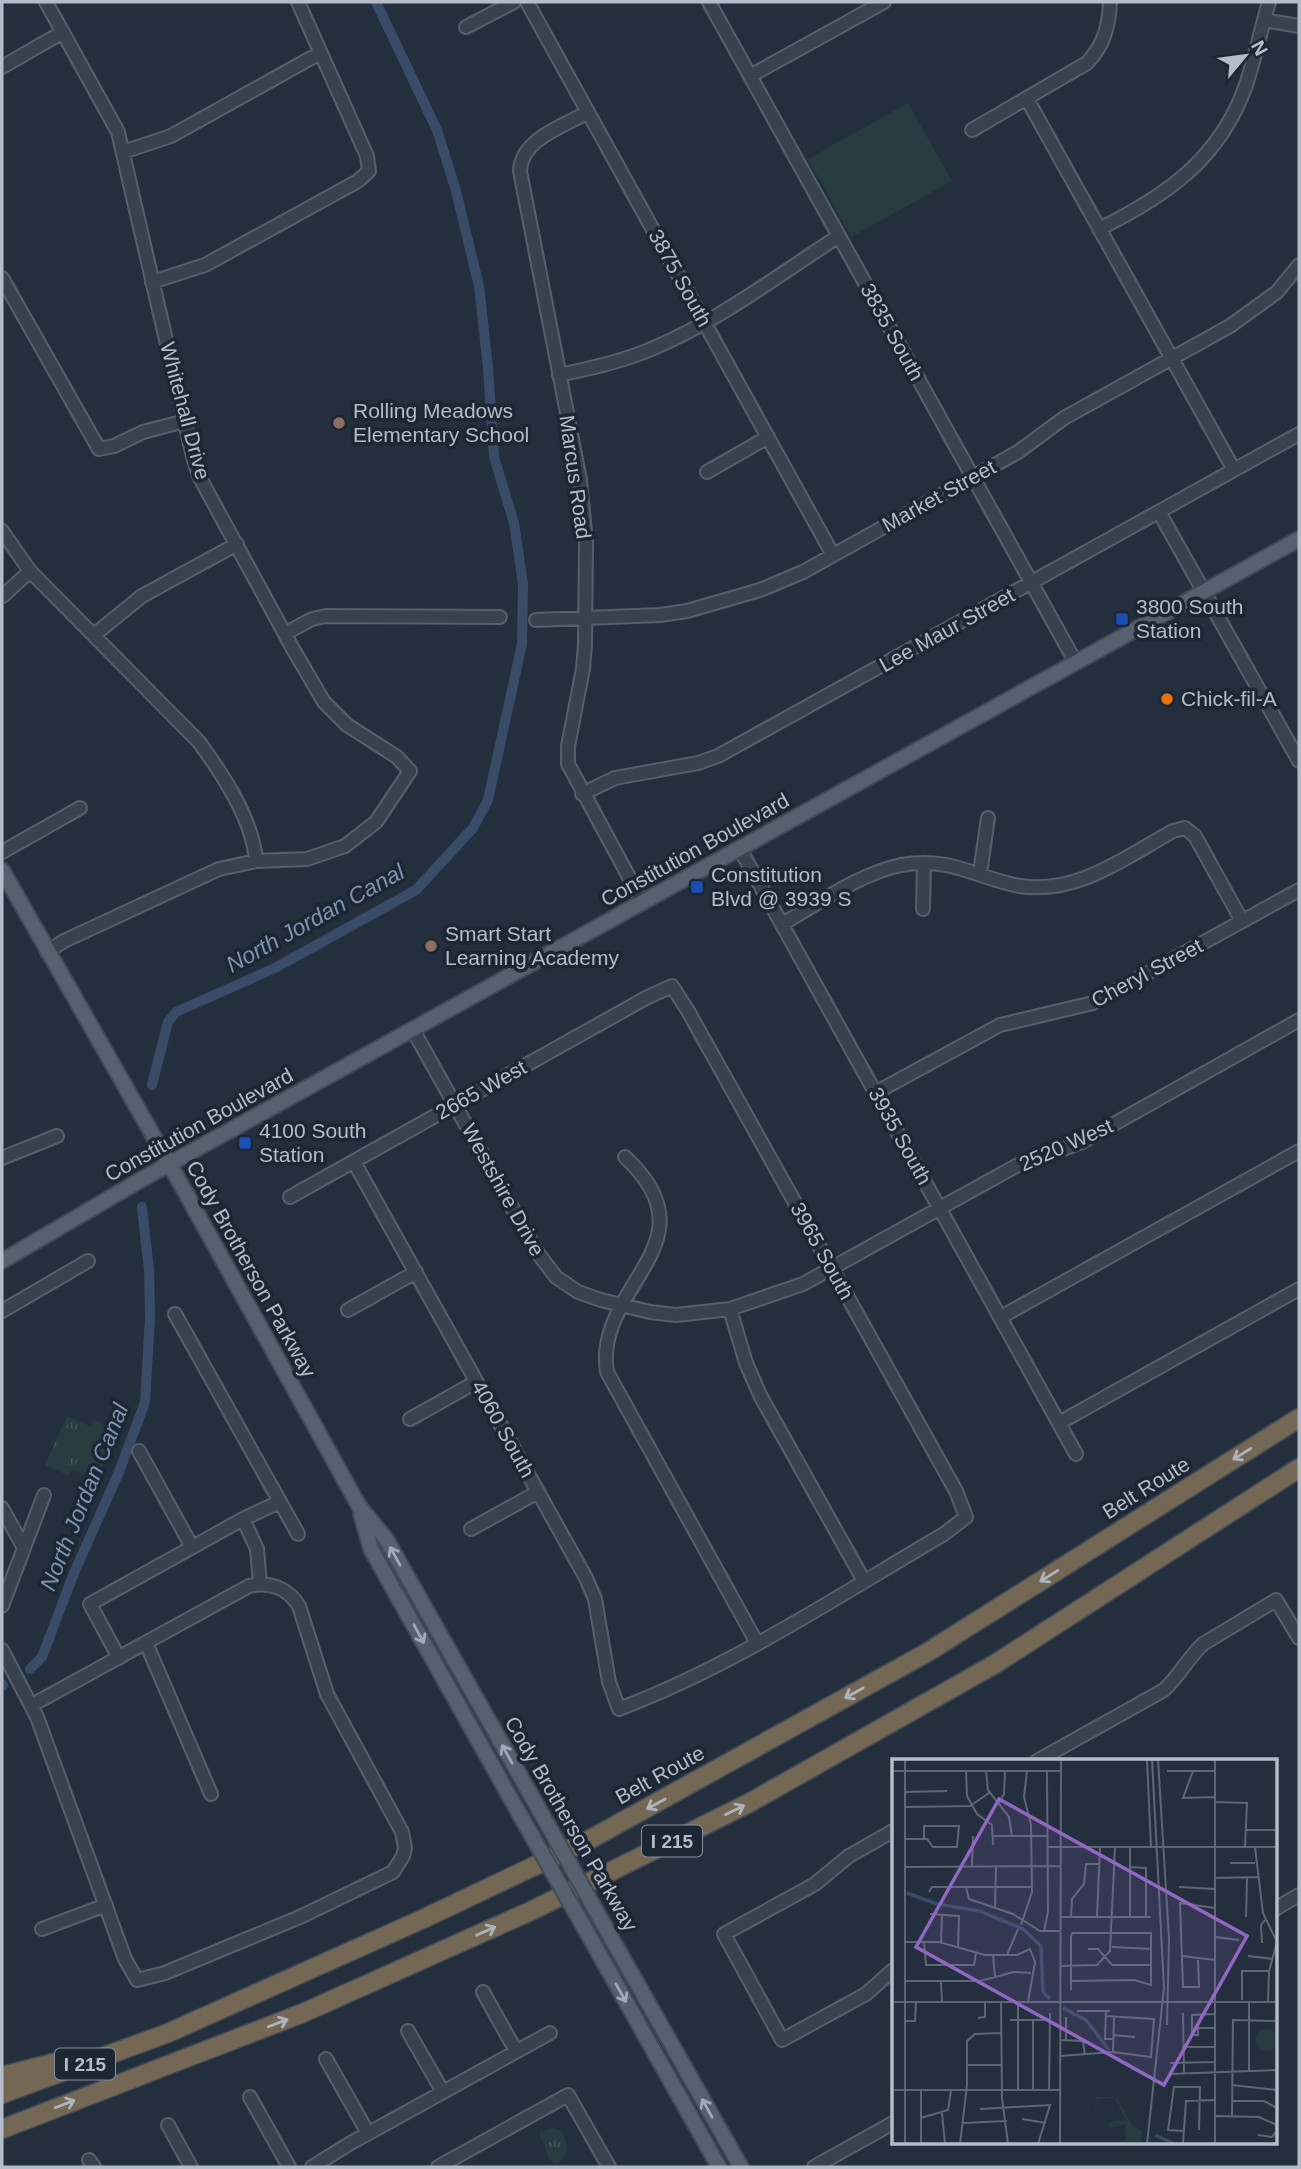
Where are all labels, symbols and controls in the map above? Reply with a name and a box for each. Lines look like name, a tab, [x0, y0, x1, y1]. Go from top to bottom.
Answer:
north arrow	[1210, 21, 1280, 91]
text: N	[1247, 37, 1272, 59]
street label: 3875 South	[644, 225, 717, 330]
street label: 3835 South	[856, 279, 929, 384]
street label: Whitehall Drive	[156, 340, 215, 482]
place label: Rolling Meadows Elementary School	[353, 399, 529, 446]
street label: Marcus Road	[555, 413, 596, 540]
marker: Rolling Meadows Elementary School	[331, 415, 347, 431]
street label: Market Street	[878, 455, 1000, 536]
street label: Lee Maur Street	[875, 583, 1018, 676]
place label: 3800 South Station	[1136, 595, 1243, 642]
marker: 3800 South Station	[1114, 611, 1130, 627]
place label: Chick-fil-A	[1181, 687, 1277, 710]
marker: Chick-fil-A	[1159, 691, 1175, 707]
street label: Constitution Boulevard	[597, 788, 793, 911]
water label: North Jordan Canal	[221, 858, 409, 978]
place label: Constitution Blvd @ 3939 S	[711, 863, 851, 910]
marker: Constitution Blvd @ 3939 S	[689, 879, 705, 895]
place label: Smart Start Learning Academy	[445, 922, 619, 969]
street label: Cheryl Street	[1087, 934, 1206, 1011]
marker: Smart Start Learning Academy	[423, 938, 439, 954]
street label: 2665 West	[431, 1055, 530, 1124]
street label: Constitution Boulevard	[101, 1063, 297, 1186]
street label: 3935 South	[864, 1083, 937, 1188]
street label: 2520 West	[1015, 1114, 1116, 1175]
place label: 4100 South Station	[259, 1119, 366, 1166]
street label: Westshire Drive	[458, 1120, 549, 1260]
marker: 4100 South Station	[237, 1135, 253, 1151]
street label: Cody Brotherson Parkway	[182, 1156, 321, 1381]
street label: 3965 South	[786, 1198, 859, 1303]
street label: 4060 South	[467, 1376, 540, 1481]
water label: North Jordan Canal	[35, 1399, 134, 1594]
one-way arrow	[1232, 1448, 1252, 1462]
street label: Belt Route	[1098, 1452, 1193, 1523]
one-way arrow	[388, 1546, 402, 1566]
one-way arrow	[1040, 1568, 1059, 1583]
one-way arrow	[413, 1623, 426, 1644]
one-way arrow	[845, 1686, 865, 1700]
street label: Cody Brotherson Parkway	[500, 1712, 643, 1936]
street label: Belt Route	[611, 1741, 708, 1808]
one-way arrow	[500, 1744, 513, 1765]
inset map	[892, 1759, 1276, 2144]
one-way arrow	[646, 1797, 666, 1811]
one-way arrow	[724, 1803, 745, 1816]
road number: I 215	[642, 1826, 702, 1856]
one-way arrow	[475, 1924, 496, 1937]
one-way arrow	[615, 1982, 628, 2003]
one-way arrow	[266, 2015, 288, 2028]
road number: I 215	[55, 2048, 115, 2080]
one-way arrow	[54, 2097, 76, 2110]
one-way arrow	[700, 2098, 714, 2118]

